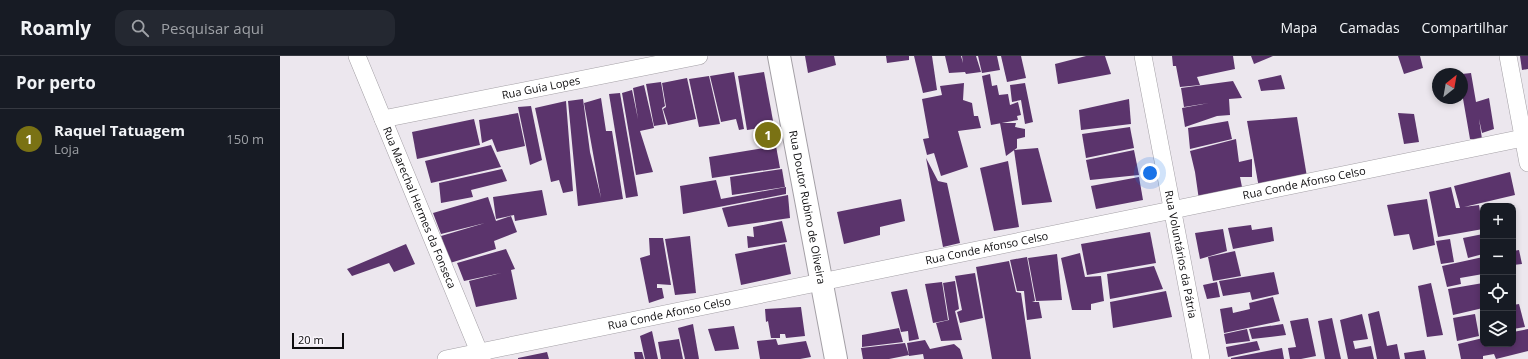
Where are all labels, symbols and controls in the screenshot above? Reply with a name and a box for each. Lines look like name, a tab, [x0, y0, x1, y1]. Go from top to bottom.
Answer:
search box	[115, 10, 395, 46]
text: Roamly	[20, 15, 91, 41]
icon: search	[129, 17, 151, 39]
text: Pesquisar aqui	[161, 18, 264, 38]
text: Mapa	[1281, 18, 1317, 37]
text: Camadas	[1339, 18, 1400, 37]
text: Compartilhar	[1422, 18, 1508, 37]
north arrow	[1432, 68, 1468, 104]
text: Por perto	[16, 71, 96, 94]
street label: Rua Guia Lopes	[500, 72, 581, 102]
text: Raquel Tatuagem	[54, 120, 185, 140]
pin: 1	[755, 120, 781, 150]
street label: Rua Marechal Hermes da Fonseca	[380, 124, 460, 291]
street label: Rua Doutor Rubino de Oliveira	[786, 129, 830, 285]
text: 1	[25, 130, 33, 148]
text: 150 m	[226, 130, 264, 148]
text: Loja	[54, 140, 79, 158]
street label: Rua Conde Afonso Celso	[1241, 162, 1367, 202]
your location	[1140, 163, 1160, 183]
street label: Rua Voluntários da Pátria	[1162, 189, 1201, 319]
map controls	[1480, 203, 1516, 347]
button: +	[1480, 203, 1516, 239]
street label: Rua Conde Afonso Celso	[924, 228, 1050, 267]
button: −	[1480, 239, 1516, 275]
button: locate	[1480, 275, 1516, 311]
street label: Rua Conde Afonso Celso	[606, 293, 732, 333]
button: layers	[1480, 311, 1516, 347]
scale bar	[292, 331, 344, 350]
text: 20 m	[298, 332, 324, 347]

